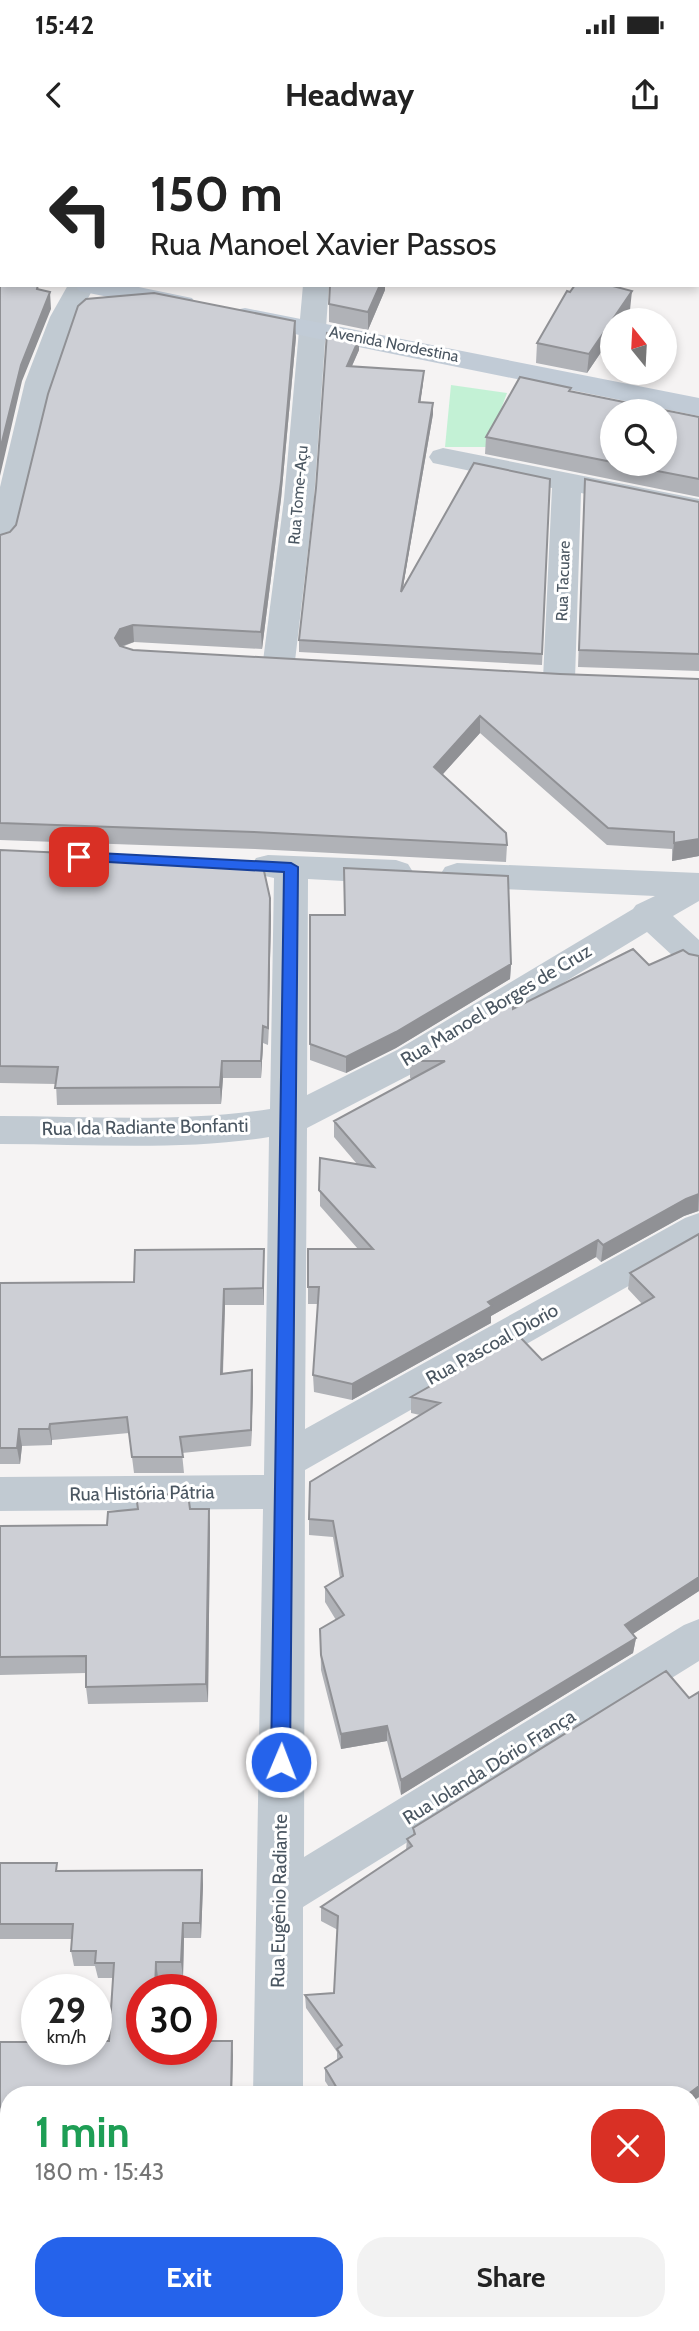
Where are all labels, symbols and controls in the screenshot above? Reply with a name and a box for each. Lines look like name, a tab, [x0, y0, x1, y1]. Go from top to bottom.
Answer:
text: 15:42	[35, 9, 94, 41]
text: Headway	[285, 75, 414, 114]
icon: back	[35, 76, 73, 114]
icon: share	[626, 76, 664, 114]
text: 150 m	[150, 164, 283, 223]
icon: left	[35, 168, 126, 259]
text: Rua Manoel Xavier Passos	[150, 224, 497, 263]
north arrow	[600, 308, 677, 385]
map controls	[600, 308, 677, 476]
street label: Avenida Nordestina	[328, 322, 461, 366]
button: search	[600, 399, 677, 476]
street label: Rua Tome-Açu	[284, 445, 312, 545]
street label: Rua Tacuare	[552, 540, 574, 622]
pin	[49, 827, 109, 887]
icon: arrive	[60, 838, 98, 876]
street label: Rua Manoel Borges de Cruz	[396, 939, 596, 1071]
street label: Rua Ida Radiante Bonfanti	[42, 1114, 248, 1140]
street label: Rua Pascoal Diorio	[422, 1298, 562, 1390]
street label: Rua História Pátria	[69, 1480, 215, 1506]
street label: Rua Iolanda Dório França	[398, 1704, 580, 1830]
position arrow	[244, 1725, 318, 1799]
street label: Rua Eugênio Radiante	[266, 1814, 292, 1988]
speed limit sign: 30	[126, 1974, 217, 2065]
text: 29	[47, 1989, 86, 2032]
text: km/h	[47, 2026, 86, 2048]
text: 1 min	[35, 2106, 130, 2158]
button: close	[591, 2109, 665, 2183]
text: 180 m · 15:43	[35, 2158, 164, 2186]
button: Exit	[35, 2237, 343, 2317]
button: Share	[357, 2237, 665, 2317]

